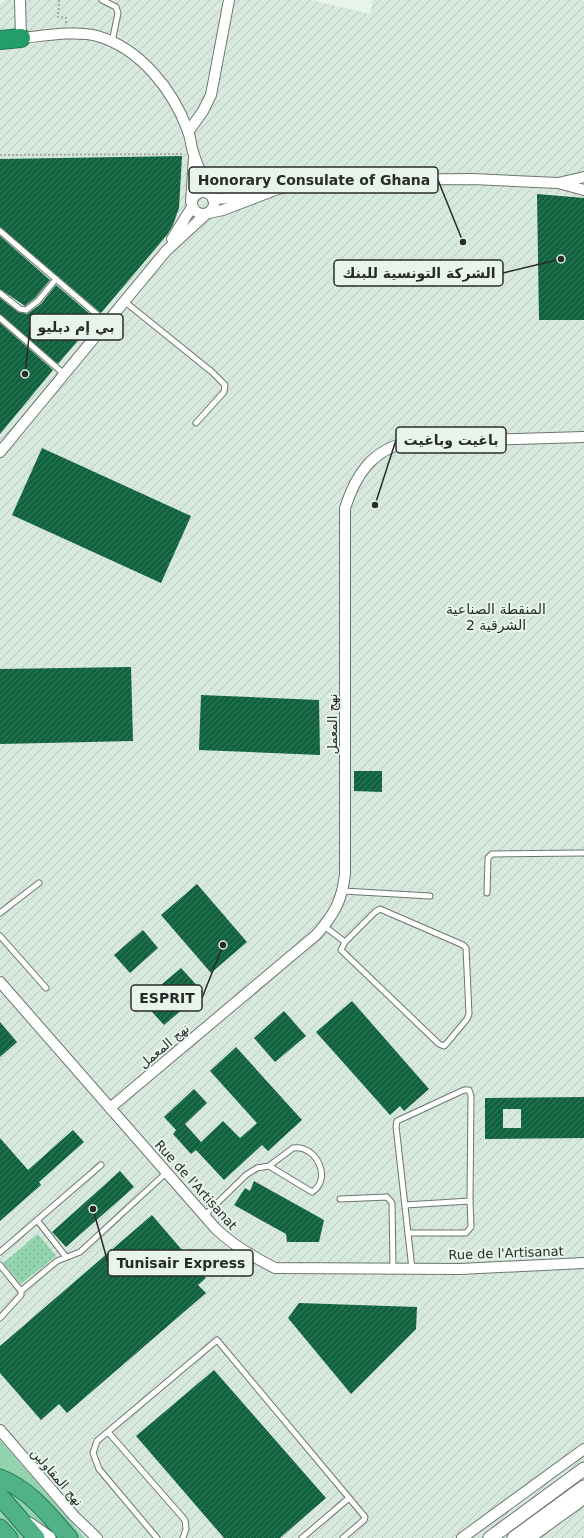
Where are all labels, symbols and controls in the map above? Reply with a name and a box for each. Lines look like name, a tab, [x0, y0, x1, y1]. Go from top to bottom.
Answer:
callout: Honorary Consulate of Ghana	[189, 167, 438, 193]
text: Honorary Consulate of Ghana	[198, 172, 430, 188]
callout: الشركة التونسية للبنك	[334, 260, 503, 286]
text: الشركة التونسية للبنك	[342, 265, 496, 282]
callout: بي إم دبليو	[30, 314, 123, 340]
text: بي إم دبليو	[37, 319, 114, 336]
callout: باغيت وباغيت	[396, 427, 506, 453]
text: باغيت وباغيت	[404, 432, 498, 449]
district label: المنقطة الصناعية الشرقية 2	[446, 601, 546, 634]
street label: نهج المعمل	[325, 694, 341, 754]
callout: ESPRIT	[131, 985, 202, 1011]
text: ESPRIT	[139, 990, 195, 1006]
street label: نهج المعمل	[136, 1021, 193, 1072]
street label: Rue de l'Artisanat	[152, 1137, 240, 1233]
street label: Rue de l'Artisanat	[448, 1243, 564, 1263]
callout: Tunisair Express	[108, 1250, 253, 1276]
text: Tunisair Express	[117, 1255, 245, 1271]
street label: نهج المقاولين	[27, 1445, 86, 1510]

